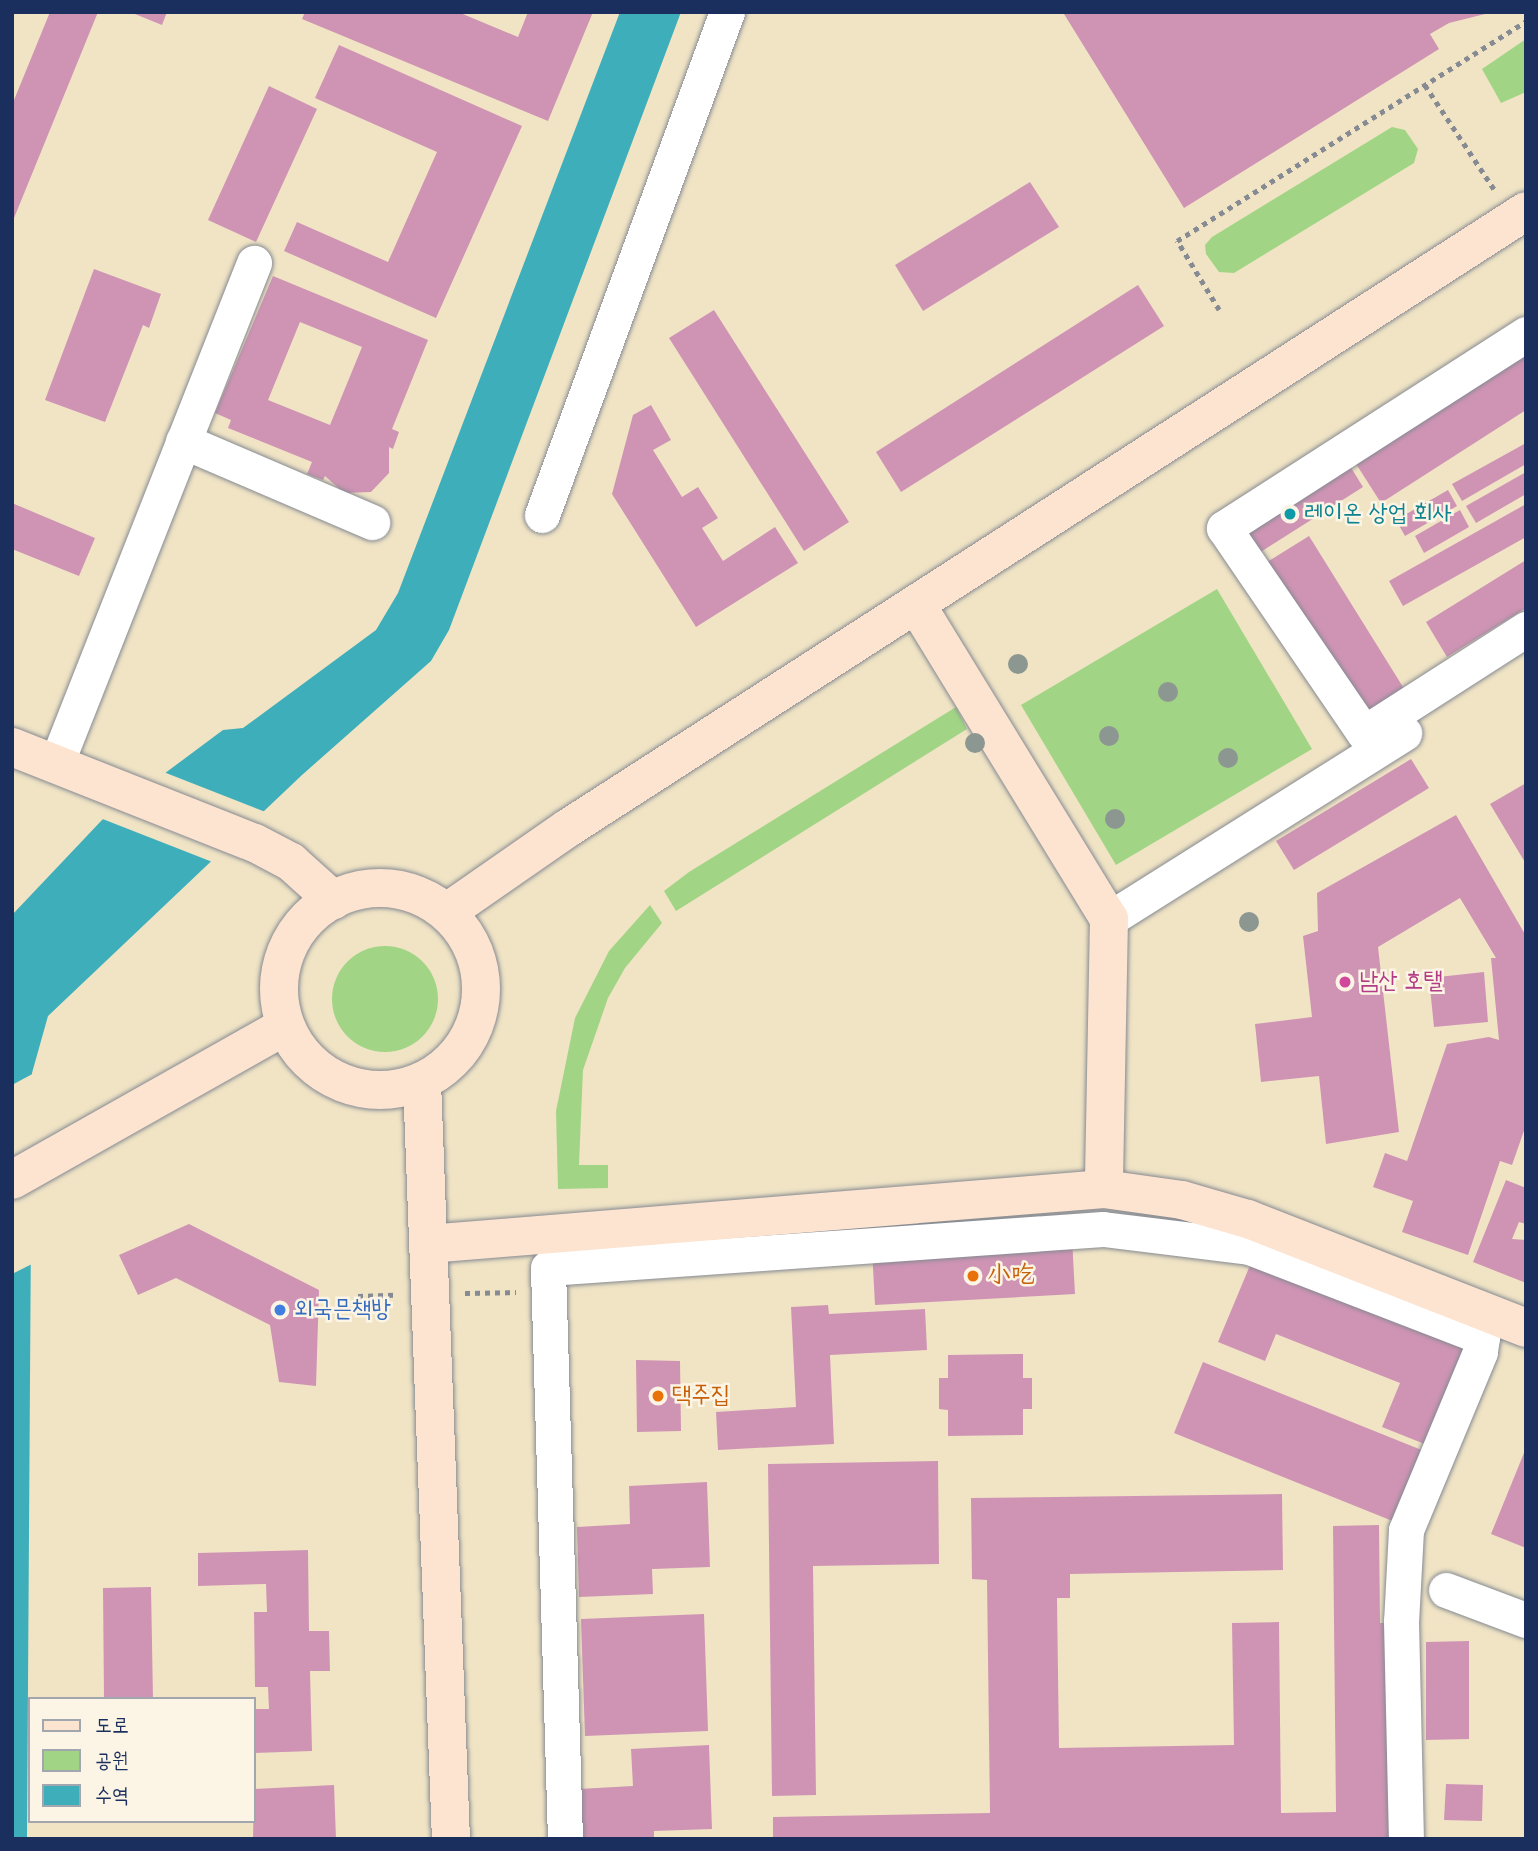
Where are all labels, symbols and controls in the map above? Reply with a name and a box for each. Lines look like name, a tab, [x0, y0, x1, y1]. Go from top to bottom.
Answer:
place label: 레이온 상업 회사	[1304, 500, 1452, 528]
marker: 레이온 상업 회사	[1282, 506, 1298, 522]
place label: 남산 호탤	[1359, 968, 1443, 996]
marker: 남산 호탤	[1337, 974, 1353, 990]
place label: 小吃	[987, 1262, 1035, 1290]
marker: 小吃	[965, 1268, 981, 1284]
place label: 외국믄책방	[294, 1296, 391, 1324]
marker: 외국믄책방	[272, 1302, 288, 1318]
place label: 댁주집	[672, 1382, 730, 1410]
marker: 댁주집	[650, 1388, 666, 1404]
legend	[28, 1697, 256, 1823]
text: 도로	[95, 1712, 129, 1740]
text: 공원	[95, 1747, 129, 1775]
text: 수역	[95, 1782, 129, 1810]

